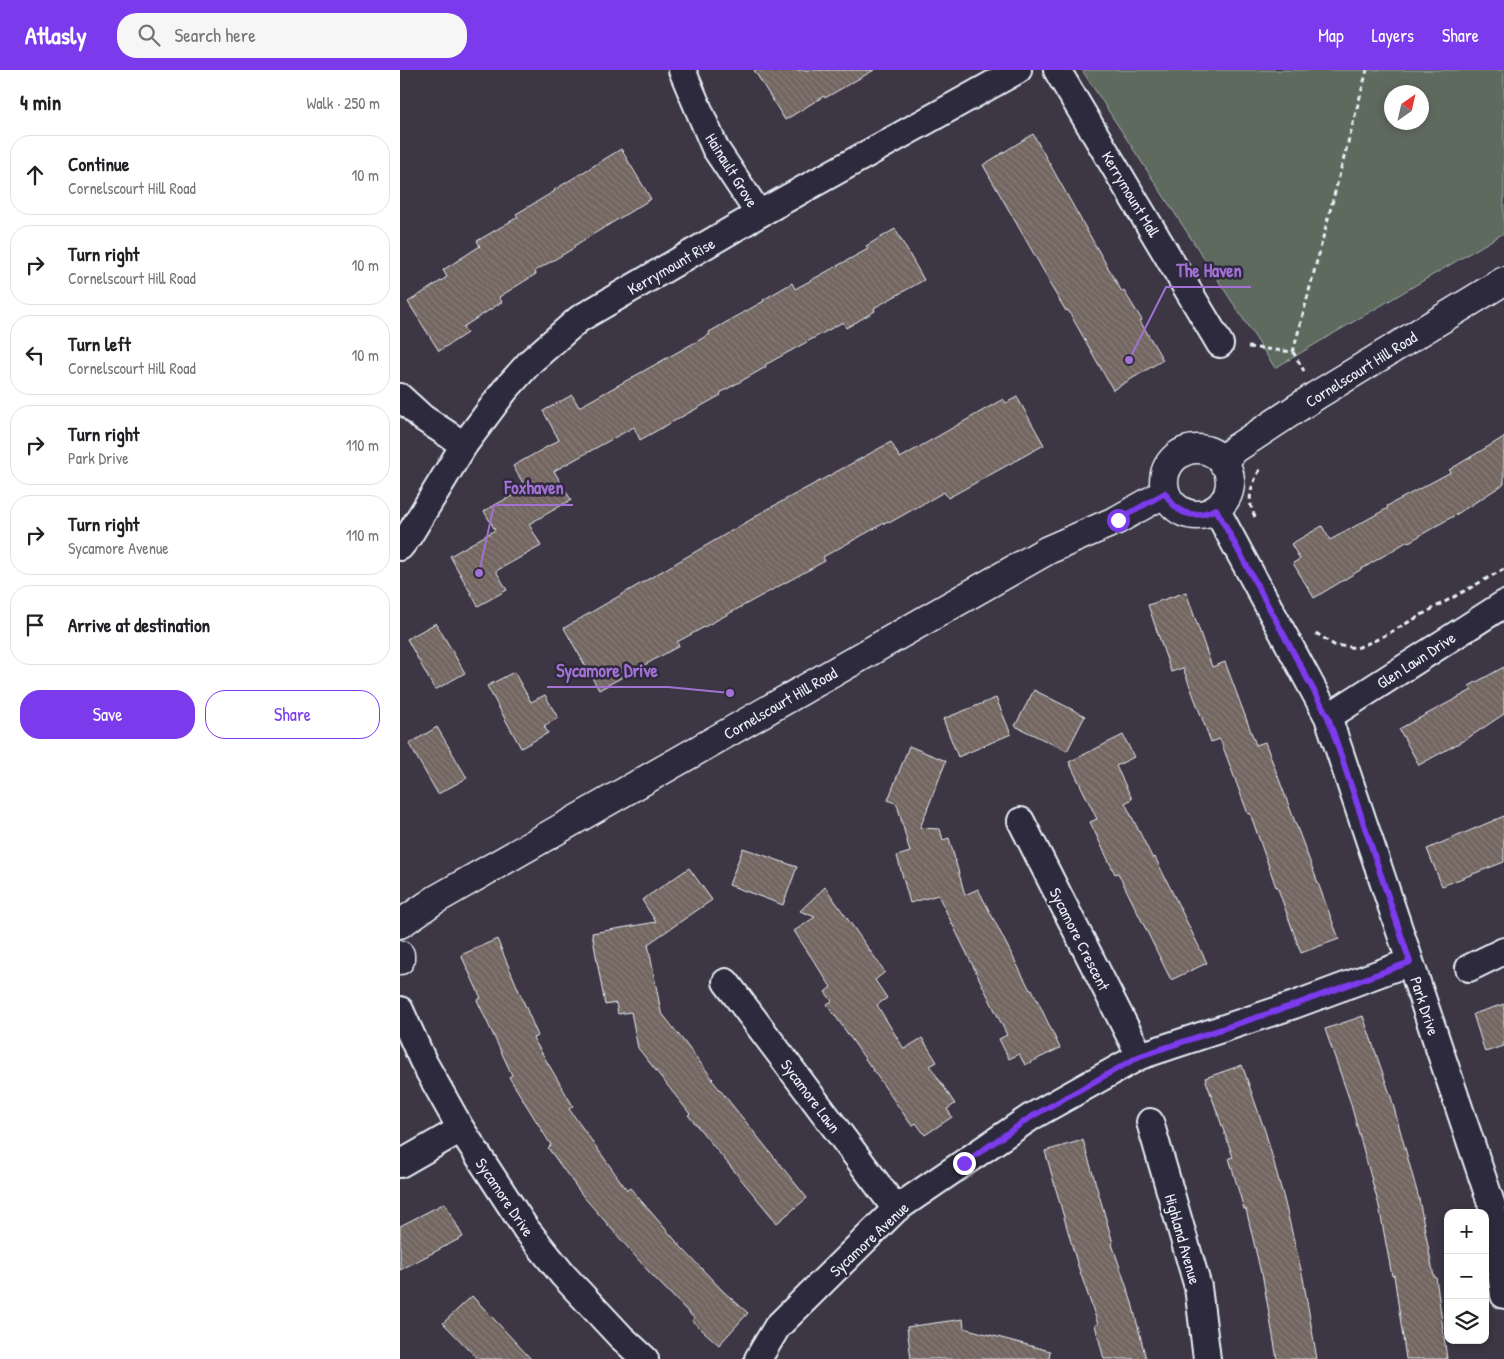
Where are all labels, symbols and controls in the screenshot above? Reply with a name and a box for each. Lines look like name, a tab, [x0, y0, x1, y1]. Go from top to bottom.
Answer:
search box	[117, 13, 467, 58]
text: Atlasly	[25, 19, 87, 51]
icon: search	[135, 21, 163, 49]
text: Search here	[175, 22, 256, 48]
text: Map	[1318, 23, 1344, 48]
text: Layers	[1372, 23, 1414, 48]
text: Share	[1442, 23, 1479, 48]
north arrow	[1384, 85, 1429, 130]
text: 4 min	[20, 88, 61, 117]
text: Walk · 250 m	[306, 92, 380, 114]
street label: Hainault Grove	[700, 129, 764, 212]
street label: Kerrymount Mall	[1097, 147, 1165, 241]
text: Continue	[68, 151, 129, 177]
icon: ahead	[21, 161, 49, 189]
text: 10 m	[351, 164, 379, 186]
text: Cornelscourt Hill Road	[68, 177, 196, 199]
street label: Kerrymount Rise	[623, 232, 719, 300]
text: Turn right	[68, 241, 139, 267]
icon: right	[21, 251, 49, 279]
text: 10 m	[351, 254, 379, 276]
callout: The Haven	[1166, 254, 1251, 287]
text: The Haven	[1175, 258, 1242, 283]
text: Cornelscourt Hill Road	[68, 267, 196, 289]
street label: Cornelscourt Hill Road	[1301, 326, 1421, 412]
text: Turn left	[68, 331, 131, 357]
icon: left	[21, 341, 49, 369]
text: 10 m	[351, 344, 379, 366]
text: Cornelscourt Hill Road	[68, 357, 196, 379]
text: Turn right	[68, 421, 139, 447]
icon: right	[21, 431, 49, 459]
text: 110 m	[346, 434, 379, 456]
text: Park Drive	[68, 447, 129, 469]
callout: Foxhaven	[494, 472, 573, 505]
text: Foxhaven	[503, 475, 564, 500]
route start	[1107, 509, 1130, 532]
text: Turn right	[68, 511, 139, 537]
icon: right	[21, 521, 49, 549]
text: 110 m	[346, 524, 379, 546]
text: Sycamore Avenue	[68, 537, 169, 559]
icon: arrive	[21, 611, 49, 639]
text: Arrive at destination	[68, 612, 210, 638]
street label: Glen Lawn Drive	[1372, 626, 1460, 694]
callout: Sycamore Drive	[547, 654, 668, 687]
text: Sycamore Drive	[556, 658, 659, 684]
street label: Cornelscourt Hill Road	[719, 662, 841, 744]
button: Save	[20, 690, 195, 739]
button: Share	[205, 690, 380, 739]
street label: Sycamore Crescent	[1045, 884, 1116, 995]
street label: Park Drive	[1405, 974, 1445, 1039]
street label: Sycamore Lawn	[776, 1055, 846, 1137]
route end	[953, 1152, 976, 1175]
street label: Sycamore Drive	[471, 1153, 540, 1241]
street label: Highland Avenue	[1160, 1191, 1207, 1287]
street label: Sycamore Avenue	[825, 1196, 914, 1281]
map controls	[1444, 1209, 1489, 1344]
button: +	[1444, 1209, 1489, 1254]
button: −	[1444, 1254, 1489, 1299]
button: layers	[1444, 1299, 1489, 1344]

